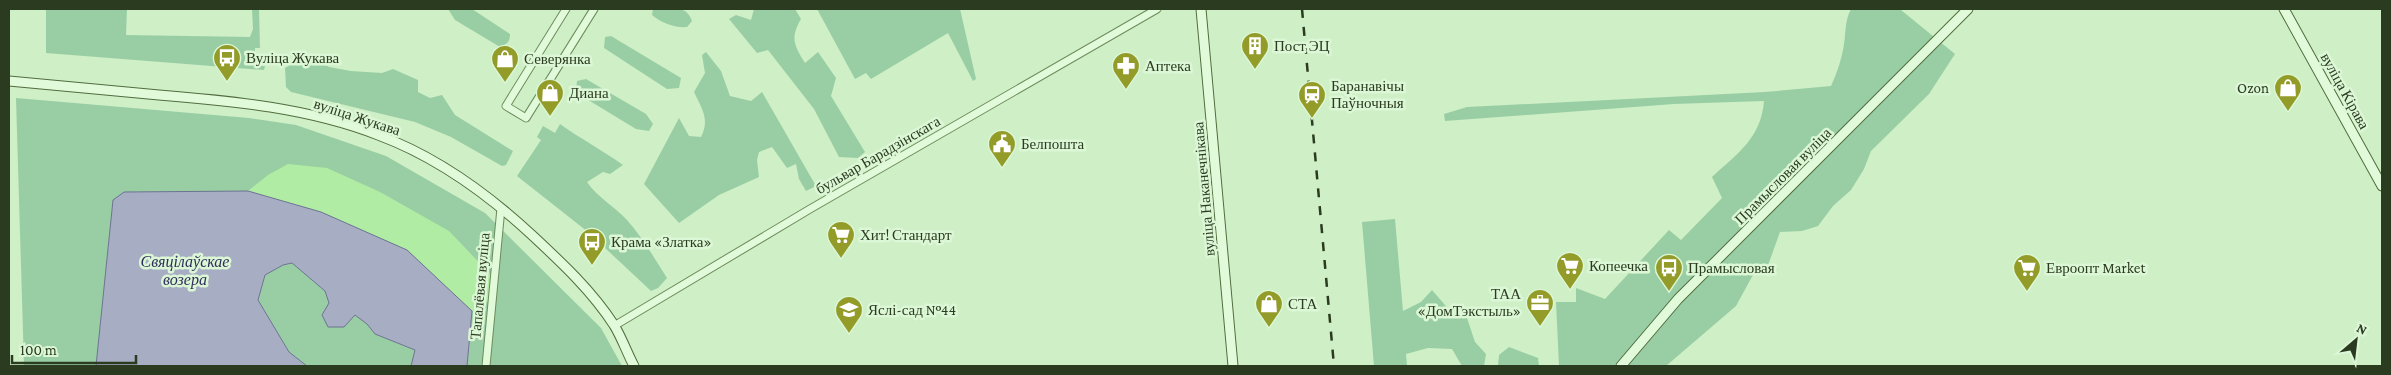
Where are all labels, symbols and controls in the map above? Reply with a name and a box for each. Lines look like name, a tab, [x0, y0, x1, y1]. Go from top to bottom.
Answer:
building icon: Пост ЭЦ	[1240, 31, 1270, 70]
place label: Пост ЭЦ	[1274, 38, 1330, 54]
bus stop icon: Вуліца Жукава	[212, 43, 242, 82]
shop icon: Северянка	[490, 44, 520, 83]
place label: Вуліца Жукава	[246, 50, 340, 66]
street label: вуліца Кірава	[2318, 50, 2373, 132]
place label: Северянка	[524, 51, 591, 67]
pharmacy icon: Аптека	[1111, 51, 1141, 90]
place label: Аптека	[1145, 58, 1191, 74]
shop icon: Ozon	[2273, 73, 2303, 112]
shop icon: Диана	[535, 78, 565, 117]
place label: Баранавічы Паўночныя	[1331, 78, 1404, 111]
station icon: Баранавічы Паўночныя	[1297, 80, 1327, 119]
place label: Ozon	[2237, 80, 2269, 96]
place label: Диана	[569, 85, 609, 101]
street label: вуліца Жукава	[312, 95, 403, 139]
street label: бульвар Барадзінскага	[813, 113, 943, 197]
street label: вуліца Наканечнікава	[1190, 121, 1218, 257]
street label: Прамысловая вуліца	[1732, 124, 1835, 227]
public building icon: Белпошта	[987, 129, 1017, 168]
place label: Белпошта	[1021, 136, 1085, 152]
supermarket icon: Хит! Стандарт	[826, 220, 856, 259]
bus stop icon: Крама «Златка»	[577, 227, 607, 266]
place label: Хит! Стандарт	[860, 227, 952, 243]
street label: Тапалёвая вуліца	[467, 232, 493, 340]
place label: Крама «Златка»	[611, 234, 712, 250]
supermarket icon: Копеечка	[1555, 251, 1585, 290]
water label: Свяцілаўскае возера	[141, 253, 229, 289]
bus stop icon: Прамысловая	[1654, 253, 1684, 292]
supermarket icon: Евроопт Market	[2012, 253, 2042, 292]
place label: Копеечка	[1589, 258, 1648, 274]
place label: Прамысловая	[1688, 260, 1775, 276]
place label: Евроопт Market	[2046, 260, 2146, 276]
place label: ТАА «ДомТэкстыль»	[1418, 286, 1521, 319]
office icon: ТАА «ДомТэкстыль»	[1525, 288, 1555, 327]
shop icon: СТА	[1254, 289, 1284, 328]
school or university icon: Яслі-сад №44	[834, 295, 864, 334]
place label: СТА	[1288, 296, 1317, 312]
place label: Яслі-сад №44	[868, 302, 956, 318]
north arrow	[2331, 315, 2381, 365]
text: N	[2354, 319, 2370, 338]
scale bar	[12, 332, 136, 364]
text: 100 m	[20, 342, 57, 358]

